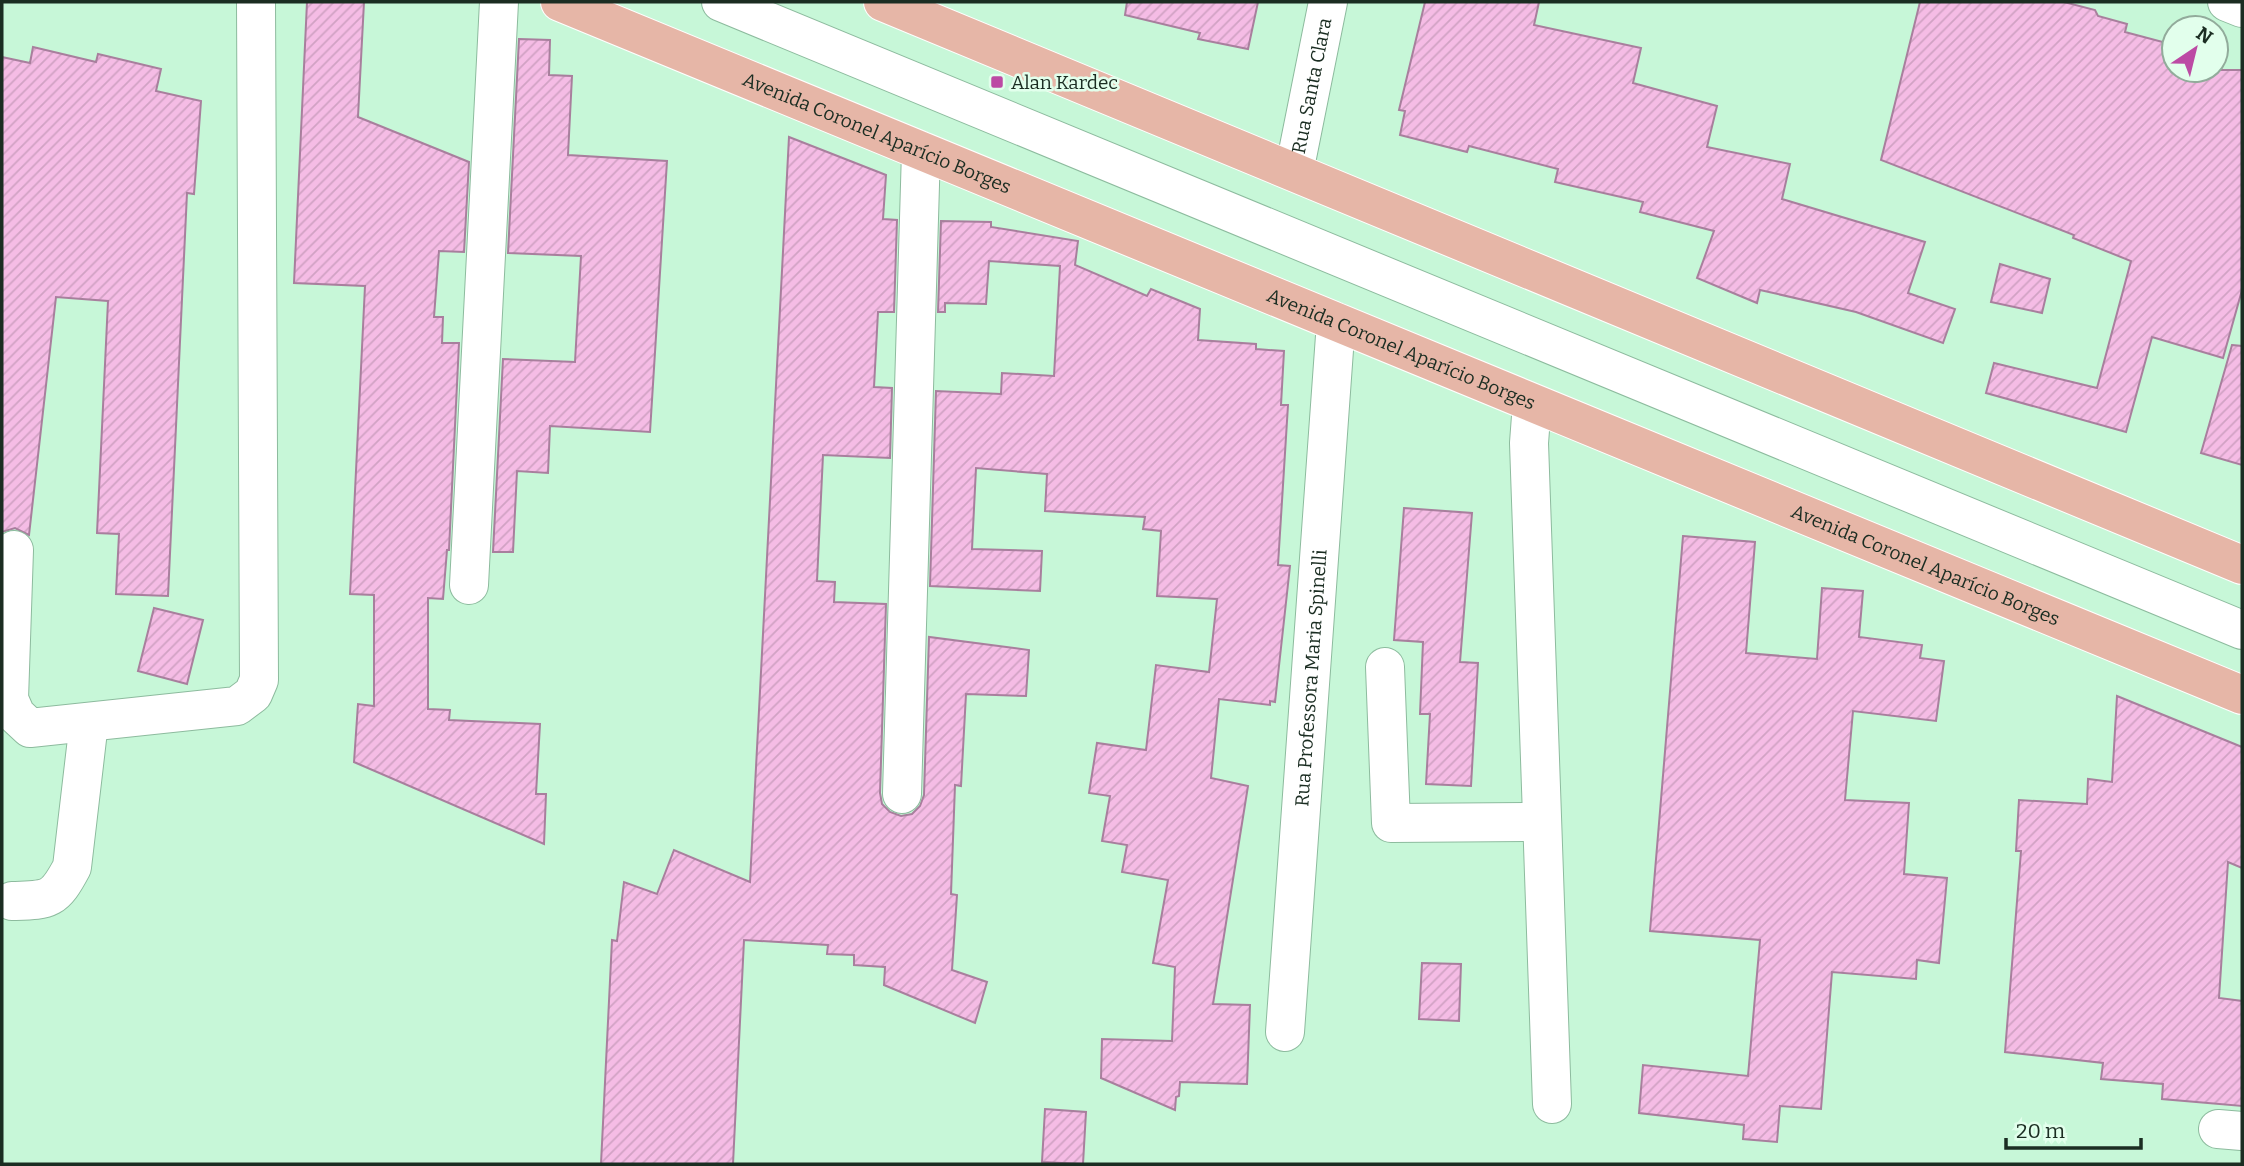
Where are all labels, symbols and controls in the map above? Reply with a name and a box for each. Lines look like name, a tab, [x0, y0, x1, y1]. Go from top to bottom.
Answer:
north arrow	[2160, 14, 2230, 84]
street label: Rua Santa Clara	[1286, 15, 1336, 156]
text: N	[2192, 22, 2217, 49]
street label: Avenida Coronel Aparício Borges	[739, 67, 1015, 198]
place label: Alan Kardec	[1011, 71, 1118, 94]
marker: Alan Kardec	[989, 74, 1005, 90]
street label: Avenida Coronel Aparício Borges	[1264, 283, 1539, 414]
street label: Avenida Coronel Aparício Borges	[1788, 499, 2063, 630]
street label: Rua Professora Maria Spinelli	[1290, 548, 1331, 807]
scale bar	[2006, 1106, 2141, 1150]
text: 20 m	[2016, 1118, 2065, 1144]

